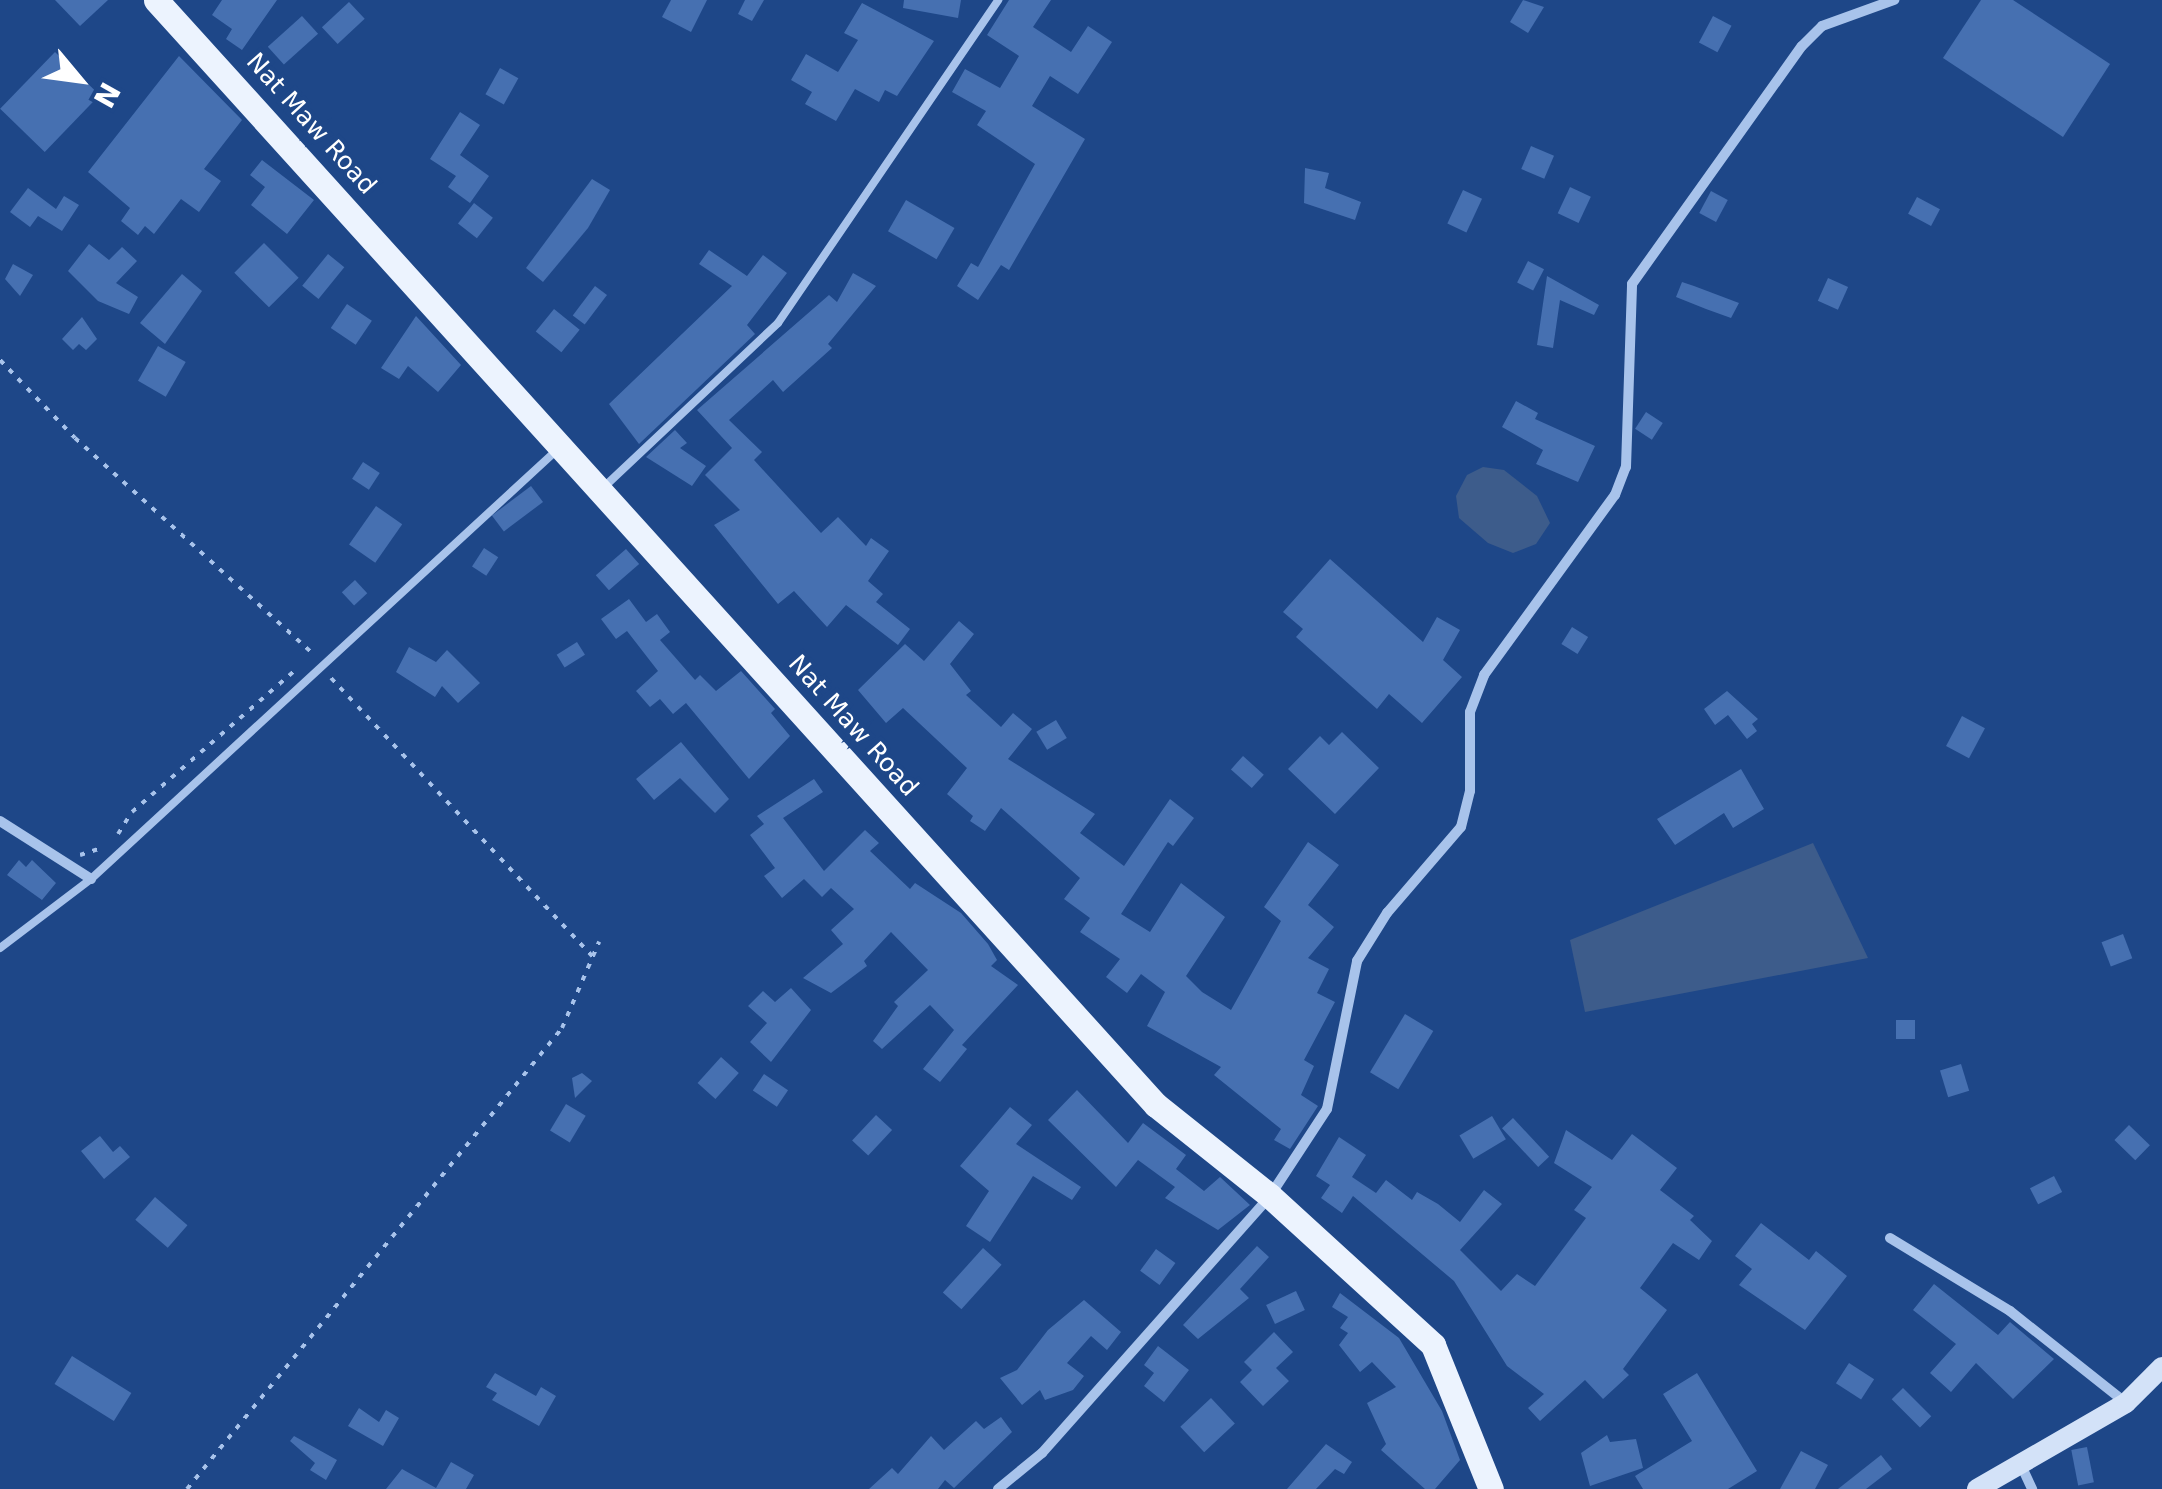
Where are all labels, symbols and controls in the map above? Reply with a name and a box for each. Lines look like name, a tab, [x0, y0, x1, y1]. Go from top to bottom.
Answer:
north arrow	[30, 30, 130, 130]
street label: Nat Maw Road	[240, 47, 382, 201]
text: N	[87, 77, 127, 113]
street label: Nat Maw Road	[782, 649, 924, 803]

